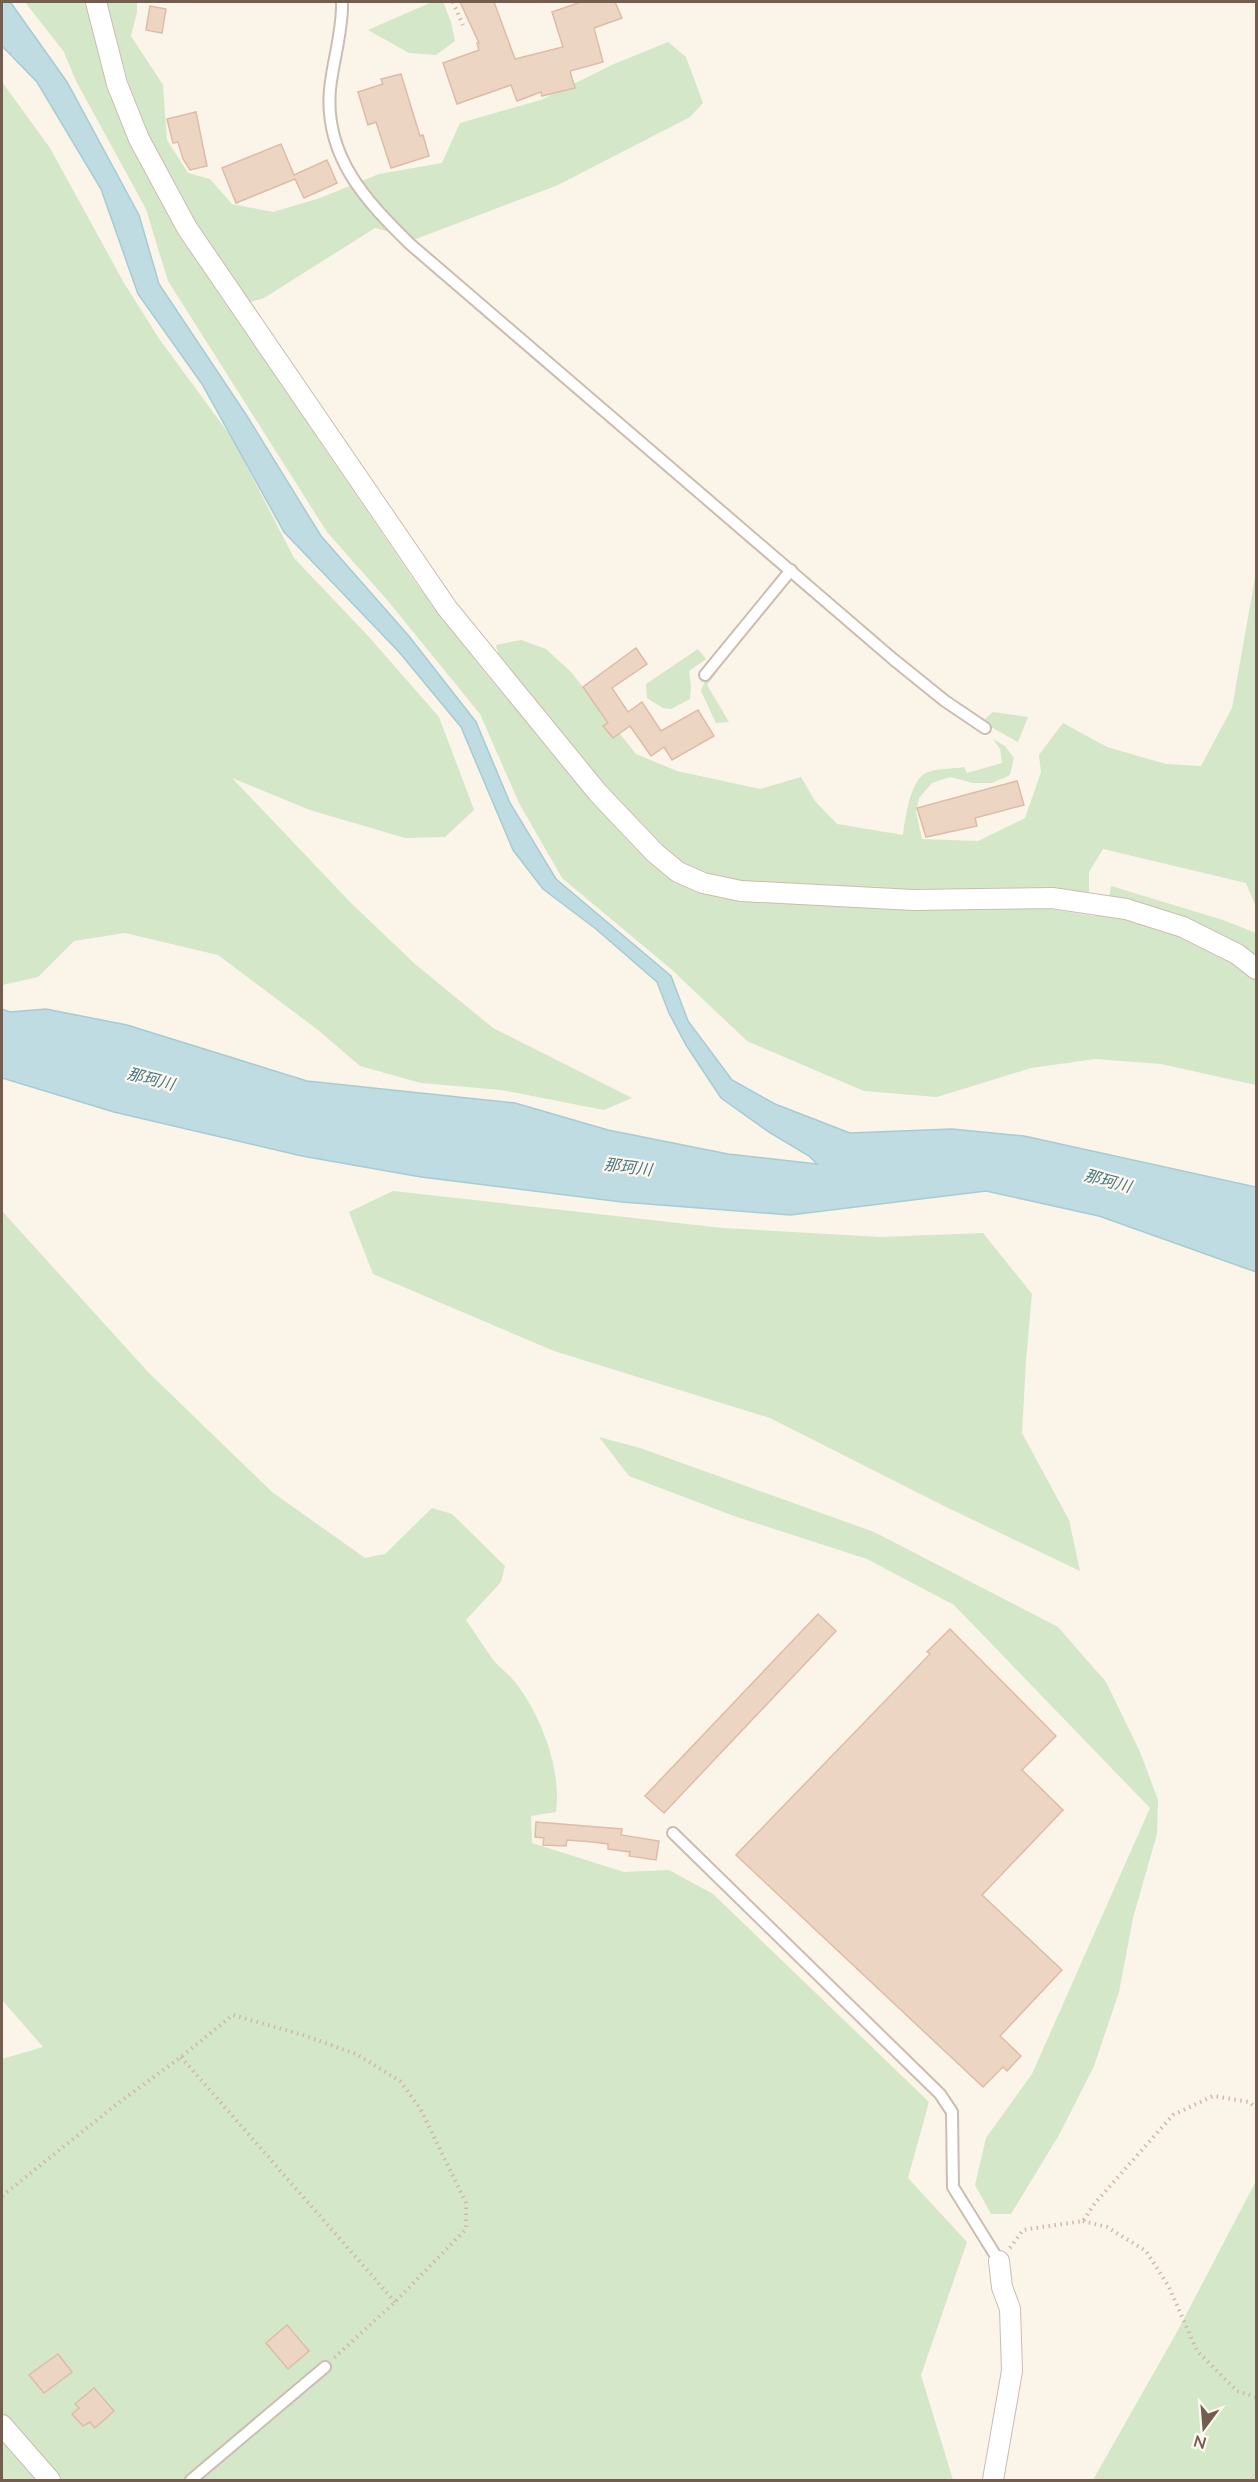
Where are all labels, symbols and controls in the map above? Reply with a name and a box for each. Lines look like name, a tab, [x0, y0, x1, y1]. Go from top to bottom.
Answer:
water label: 那珂川	[125, 1063, 179, 1094]
water label: 那珂川	[603, 1154, 655, 1179]
water label: 那珂川	[1082, 1165, 1136, 1196]
north arrow	[1174, 2398, 1234, 2458]
text: N	[1191, 2432, 1208, 2454]

